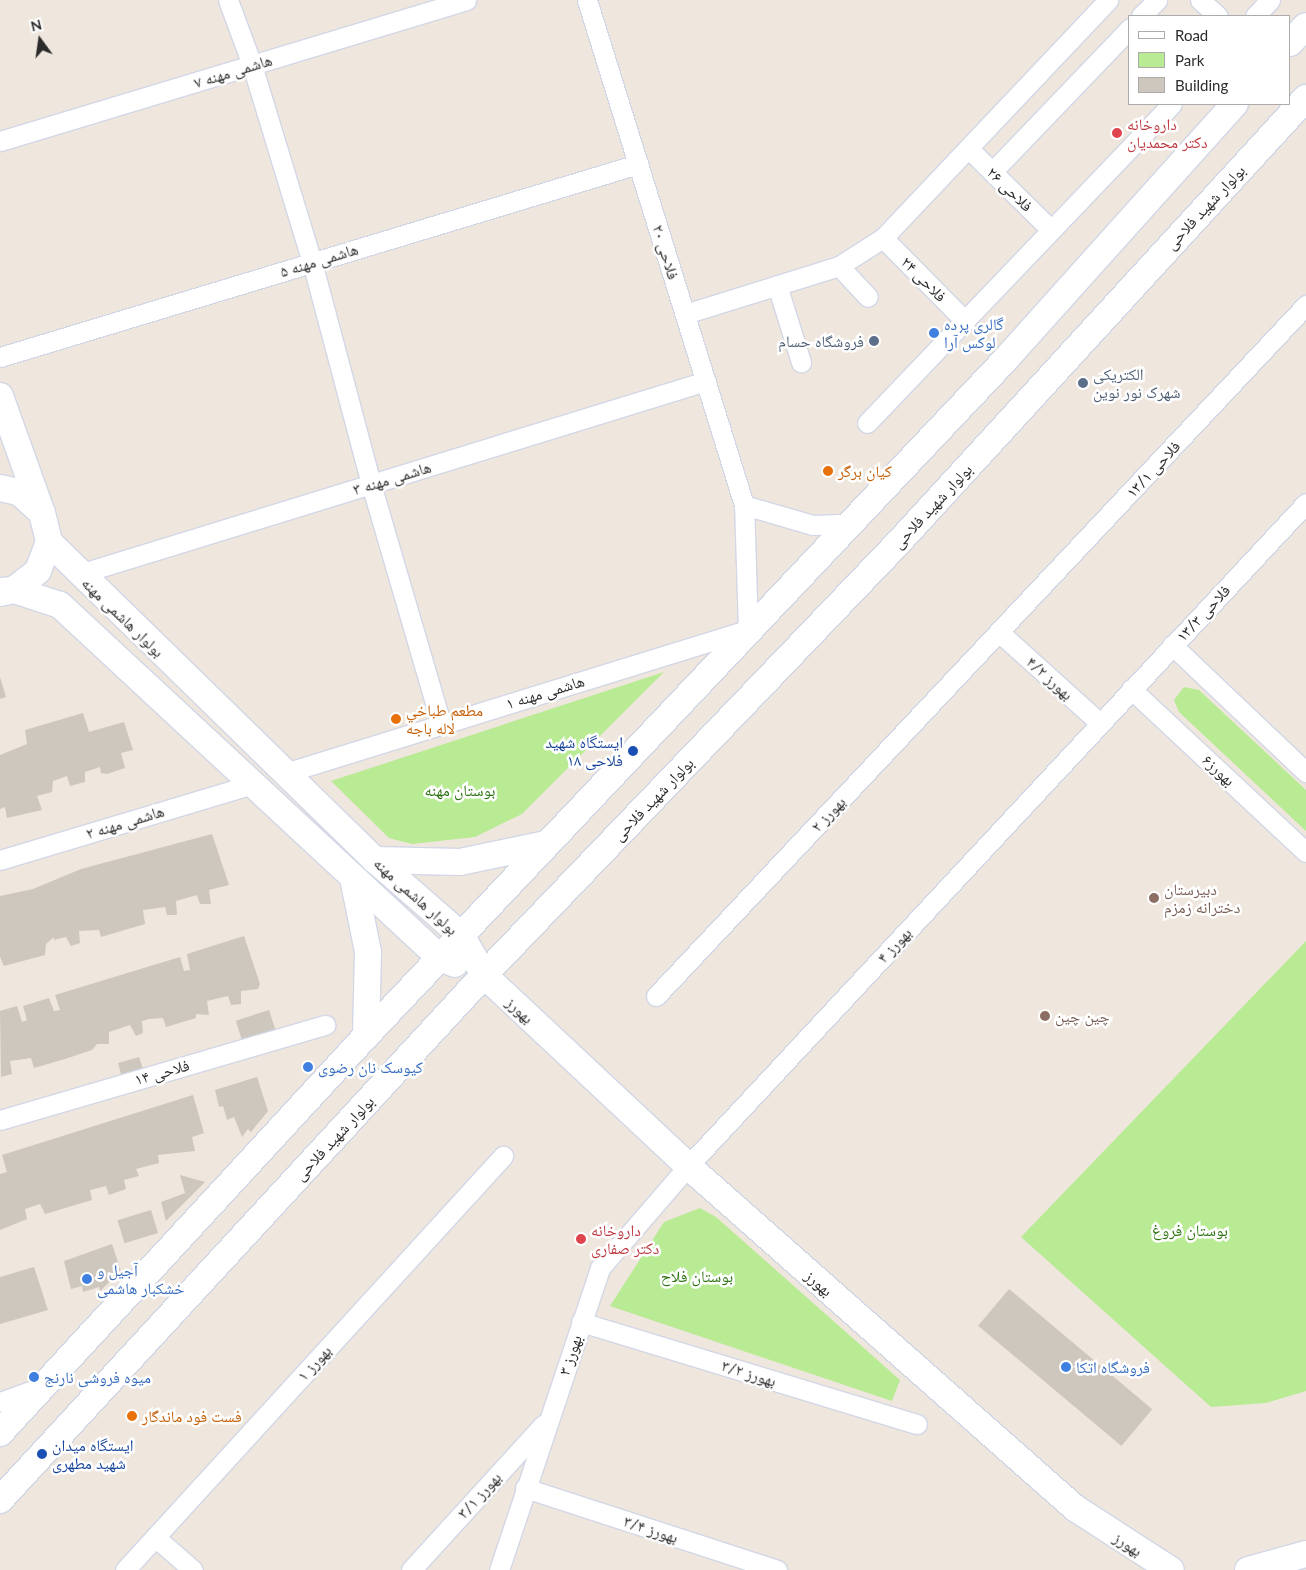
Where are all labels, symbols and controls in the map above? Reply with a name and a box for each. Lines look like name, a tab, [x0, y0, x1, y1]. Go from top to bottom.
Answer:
north arrow	[15, 15, 65, 65]
text: N	[29, 15, 44, 35]
legend	[1128, 15, 1291, 105]
text: Road	[1175, 26, 1208, 44]
street label: هاشمی مهنه ۷	[191, 50, 275, 92]
text: Park	[1175, 51, 1204, 69]
text: Building	[1175, 76, 1228, 94]
place label: داروخانه دکتر محمدیان	[1127, 114, 1208, 152]
marker: داروخانه دکتر محمدیان	[1111, 127, 1123, 139]
street label: بولوار شهید فلاحی	[1161, 161, 1249, 253]
street label: فلاحی ۲۶	[983, 163, 1037, 215]
street label: فلاحی ۲۰	[649, 222, 683, 282]
street label: هاشمی مهنه ۵	[277, 239, 361, 281]
street label: فلاحی ۲۴	[897, 252, 951, 306]
place label: گالری پرده لوکس آرا	[944, 314, 1004, 352]
marker: گالری پرده لوکس آرا	[928, 327, 940, 339]
place label: فروشگاه حسام	[778, 331, 864, 351]
marker: فروشگاه حسام	[868, 335, 880, 347]
place label: الکتریکی شهرک نور نوین	[1093, 364, 1181, 402]
marker: الکتریکی شهرک نور نوین	[1077, 377, 1089, 389]
street label: فلاحی ۱۳/۱	[1122, 437, 1184, 501]
street label: هاشمی مهنه ۳	[350, 457, 434, 499]
street label: بولوار شهید فلاحی	[888, 460, 976, 552]
place label: کیان برگر	[838, 461, 892, 481]
marker: کیان برگر	[822, 465, 834, 477]
street label: بولوار هاشمی مهنه	[78, 573, 168, 661]
street label: فلاحی ۱۳/۳	[1172, 581, 1234, 645]
street label: بهورز ۴/۲	[1023, 652, 1077, 704]
street label: هاشمی مهنه ۱	[503, 671, 587, 713]
place label: مطعم طباخي لاله باجه	[406, 700, 483, 738]
marker: مطعم طباخي لاله باجه	[390, 713, 402, 725]
place label: ایستگاه شهید فلاحی ۱۸	[545, 732, 623, 770]
marker: ایستگاه شهید فلاحی ۱۸	[627, 745, 639, 757]
street label: بهورز۶	[1199, 750, 1239, 790]
street label: بولوار شهید فلاحی	[608, 753, 698, 845]
park label: بوستان مهنه	[425, 780, 495, 800]
street label: بهورز ۲	[807, 792, 849, 836]
street label: هاشمی مهنه ۲	[83, 801, 167, 843]
street label: بولوار هاشمی مهنه	[370, 853, 462, 939]
place label: دبیرستان دخترانه زمزم	[1164, 879, 1240, 917]
marker: دبیرستان دخترانه زمزم	[1148, 892, 1160, 904]
street label: بهورز ۴	[873, 923, 915, 967]
street label: بهورز	[502, 993, 538, 1027]
place label: چین چین	[1055, 1006, 1110, 1026]
marker: چین چین	[1039, 1010, 1051, 1022]
street label: فلاحی ۱۴	[132, 1055, 192, 1089]
place label: کیوسک نان رضوی	[318, 1057, 423, 1077]
marker: کیوسک نان رضوی	[302, 1061, 314, 1073]
street label: بولوار شهید فلاحی	[290, 1092, 378, 1184]
place label: داروخانه دکتر صفاری	[591, 1220, 659, 1258]
park label: بوستان فروغ	[1152, 1220, 1228, 1240]
marker: داروخانه دکتر صفاری	[575, 1233, 587, 1245]
place label: آجیل و خشکبار هاشمی	[97, 1260, 184, 1298]
park label: بوستان فلاح	[661, 1266, 733, 1286]
street label: بهورز	[801, 1266, 837, 1300]
marker: آجیل و خشکبار هاشمی	[81, 1273, 93, 1285]
street label: بهورز ۳	[554, 1332, 586, 1378]
street label: بهورز ۱	[293, 1341, 335, 1385]
street label: بهورز ۳/۲	[719, 1356, 779, 1390]
place label: فروشگاه اتکا	[1076, 1357, 1150, 1377]
marker: فروشگاه اتکا	[1060, 1361, 1072, 1373]
place label: میوه فروشی نارنج	[44, 1367, 151, 1387]
marker: میوه فروشی نارنج	[28, 1371, 40, 1383]
place label: فست فود ماندگار	[142, 1406, 242, 1426]
marker: فست فود ماندگار	[126, 1410, 138, 1422]
place label: ایستگاه میدان شهید مطهری	[52, 1435, 134, 1473]
marker: ایستگاه میدان شهید مطهری	[36, 1448, 48, 1460]
street label: بهورز ۳/۱	[453, 1468, 505, 1522]
street label: بهورز ۳/۴	[621, 1511, 681, 1547]
street label: بهورز	[1110, 1528, 1146, 1560]

